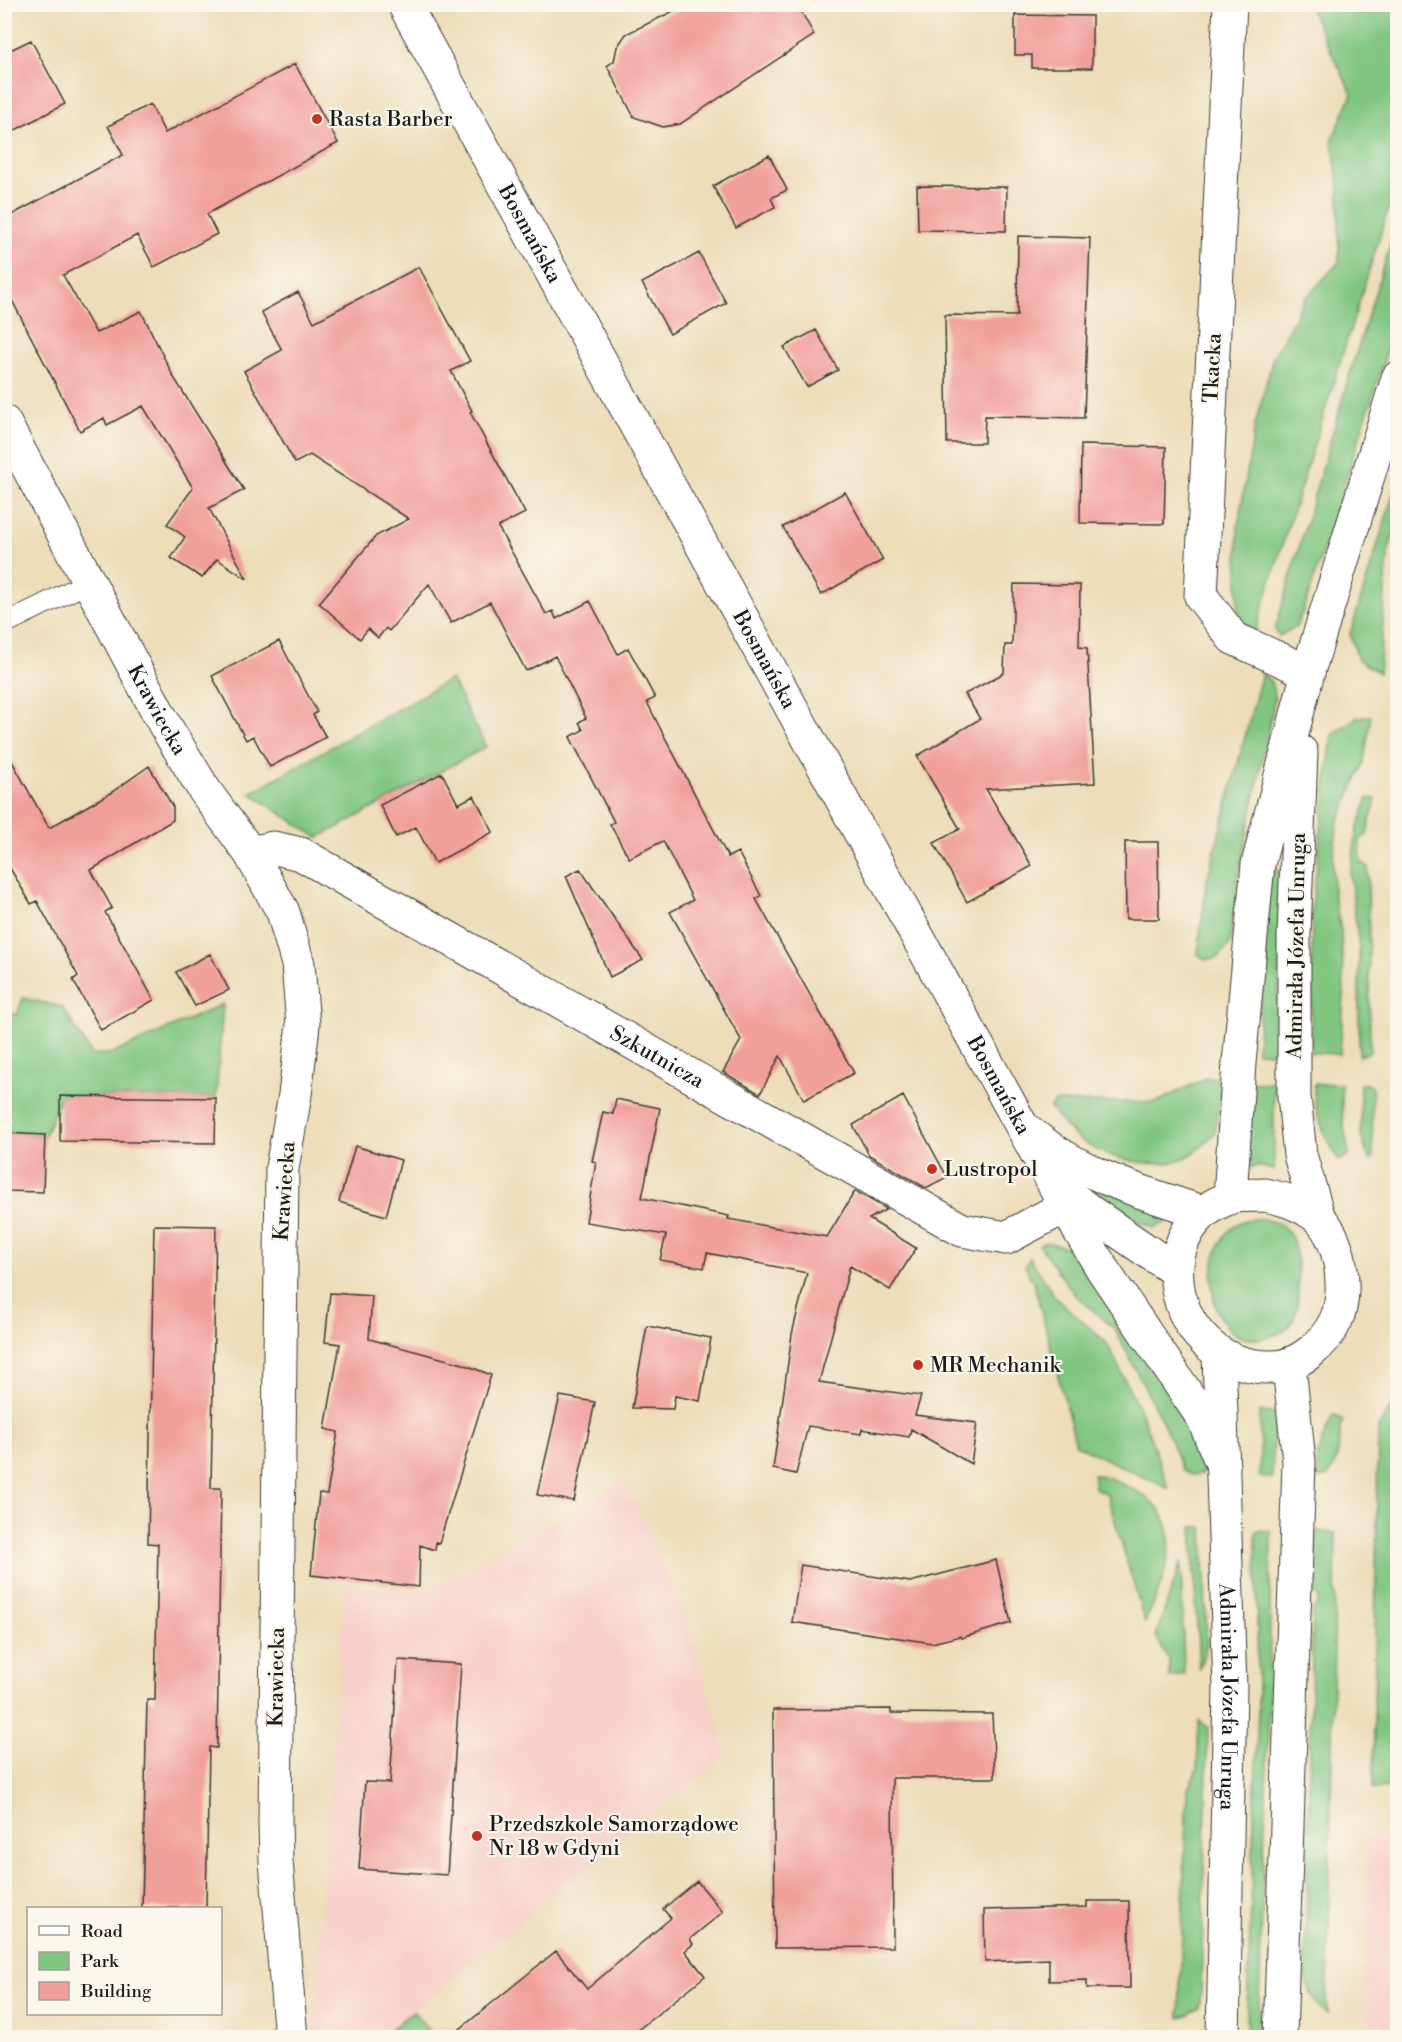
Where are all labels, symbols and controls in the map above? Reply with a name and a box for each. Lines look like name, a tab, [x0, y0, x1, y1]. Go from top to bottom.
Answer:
place label: Rasta Barber	[329, 107, 453, 133]
marker: Rasta Barber	[310, 112, 324, 126]
street label: Bosmańska	[491, 179, 567, 288]
street label: Tkacka	[1198, 332, 1228, 404]
street label: Bosmańska	[726, 605, 802, 714]
street label: Krawiecka	[121, 660, 192, 761]
street label: Admirała Józefa Unruga	[1282, 832, 1312, 1061]
street label: Szkutnicza	[605, 1020, 709, 1095]
street label: Bosmańska	[960, 1031, 1036, 1140]
street label: Krawiecka	[269, 1140, 301, 1242]
place label: Lustropol	[944, 1157, 1037, 1183]
marker: Lustropol	[925, 1162, 939, 1176]
place label: MR Mechanik	[930, 1353, 1062, 1379]
marker: MR Mechanik	[911, 1358, 925, 1372]
street label: Admirała Józefa Unruga	[1213, 1582, 1242, 1811]
street label: Krawiecka	[263, 1627, 291, 1727]
place label: Przedszkole Samorządowe Nr 18 w Gdyni	[489, 1812, 739, 1862]
marker: Przedszkole Samorządowe Nr 18 w Gdyni	[470, 1829, 484, 1843]
legend	[27, 1907, 222, 2015]
text: Road	[81, 1920, 124, 1943]
text: Park	[81, 1950, 120, 1973]
text: Building	[80, 1980, 152, 2003]

